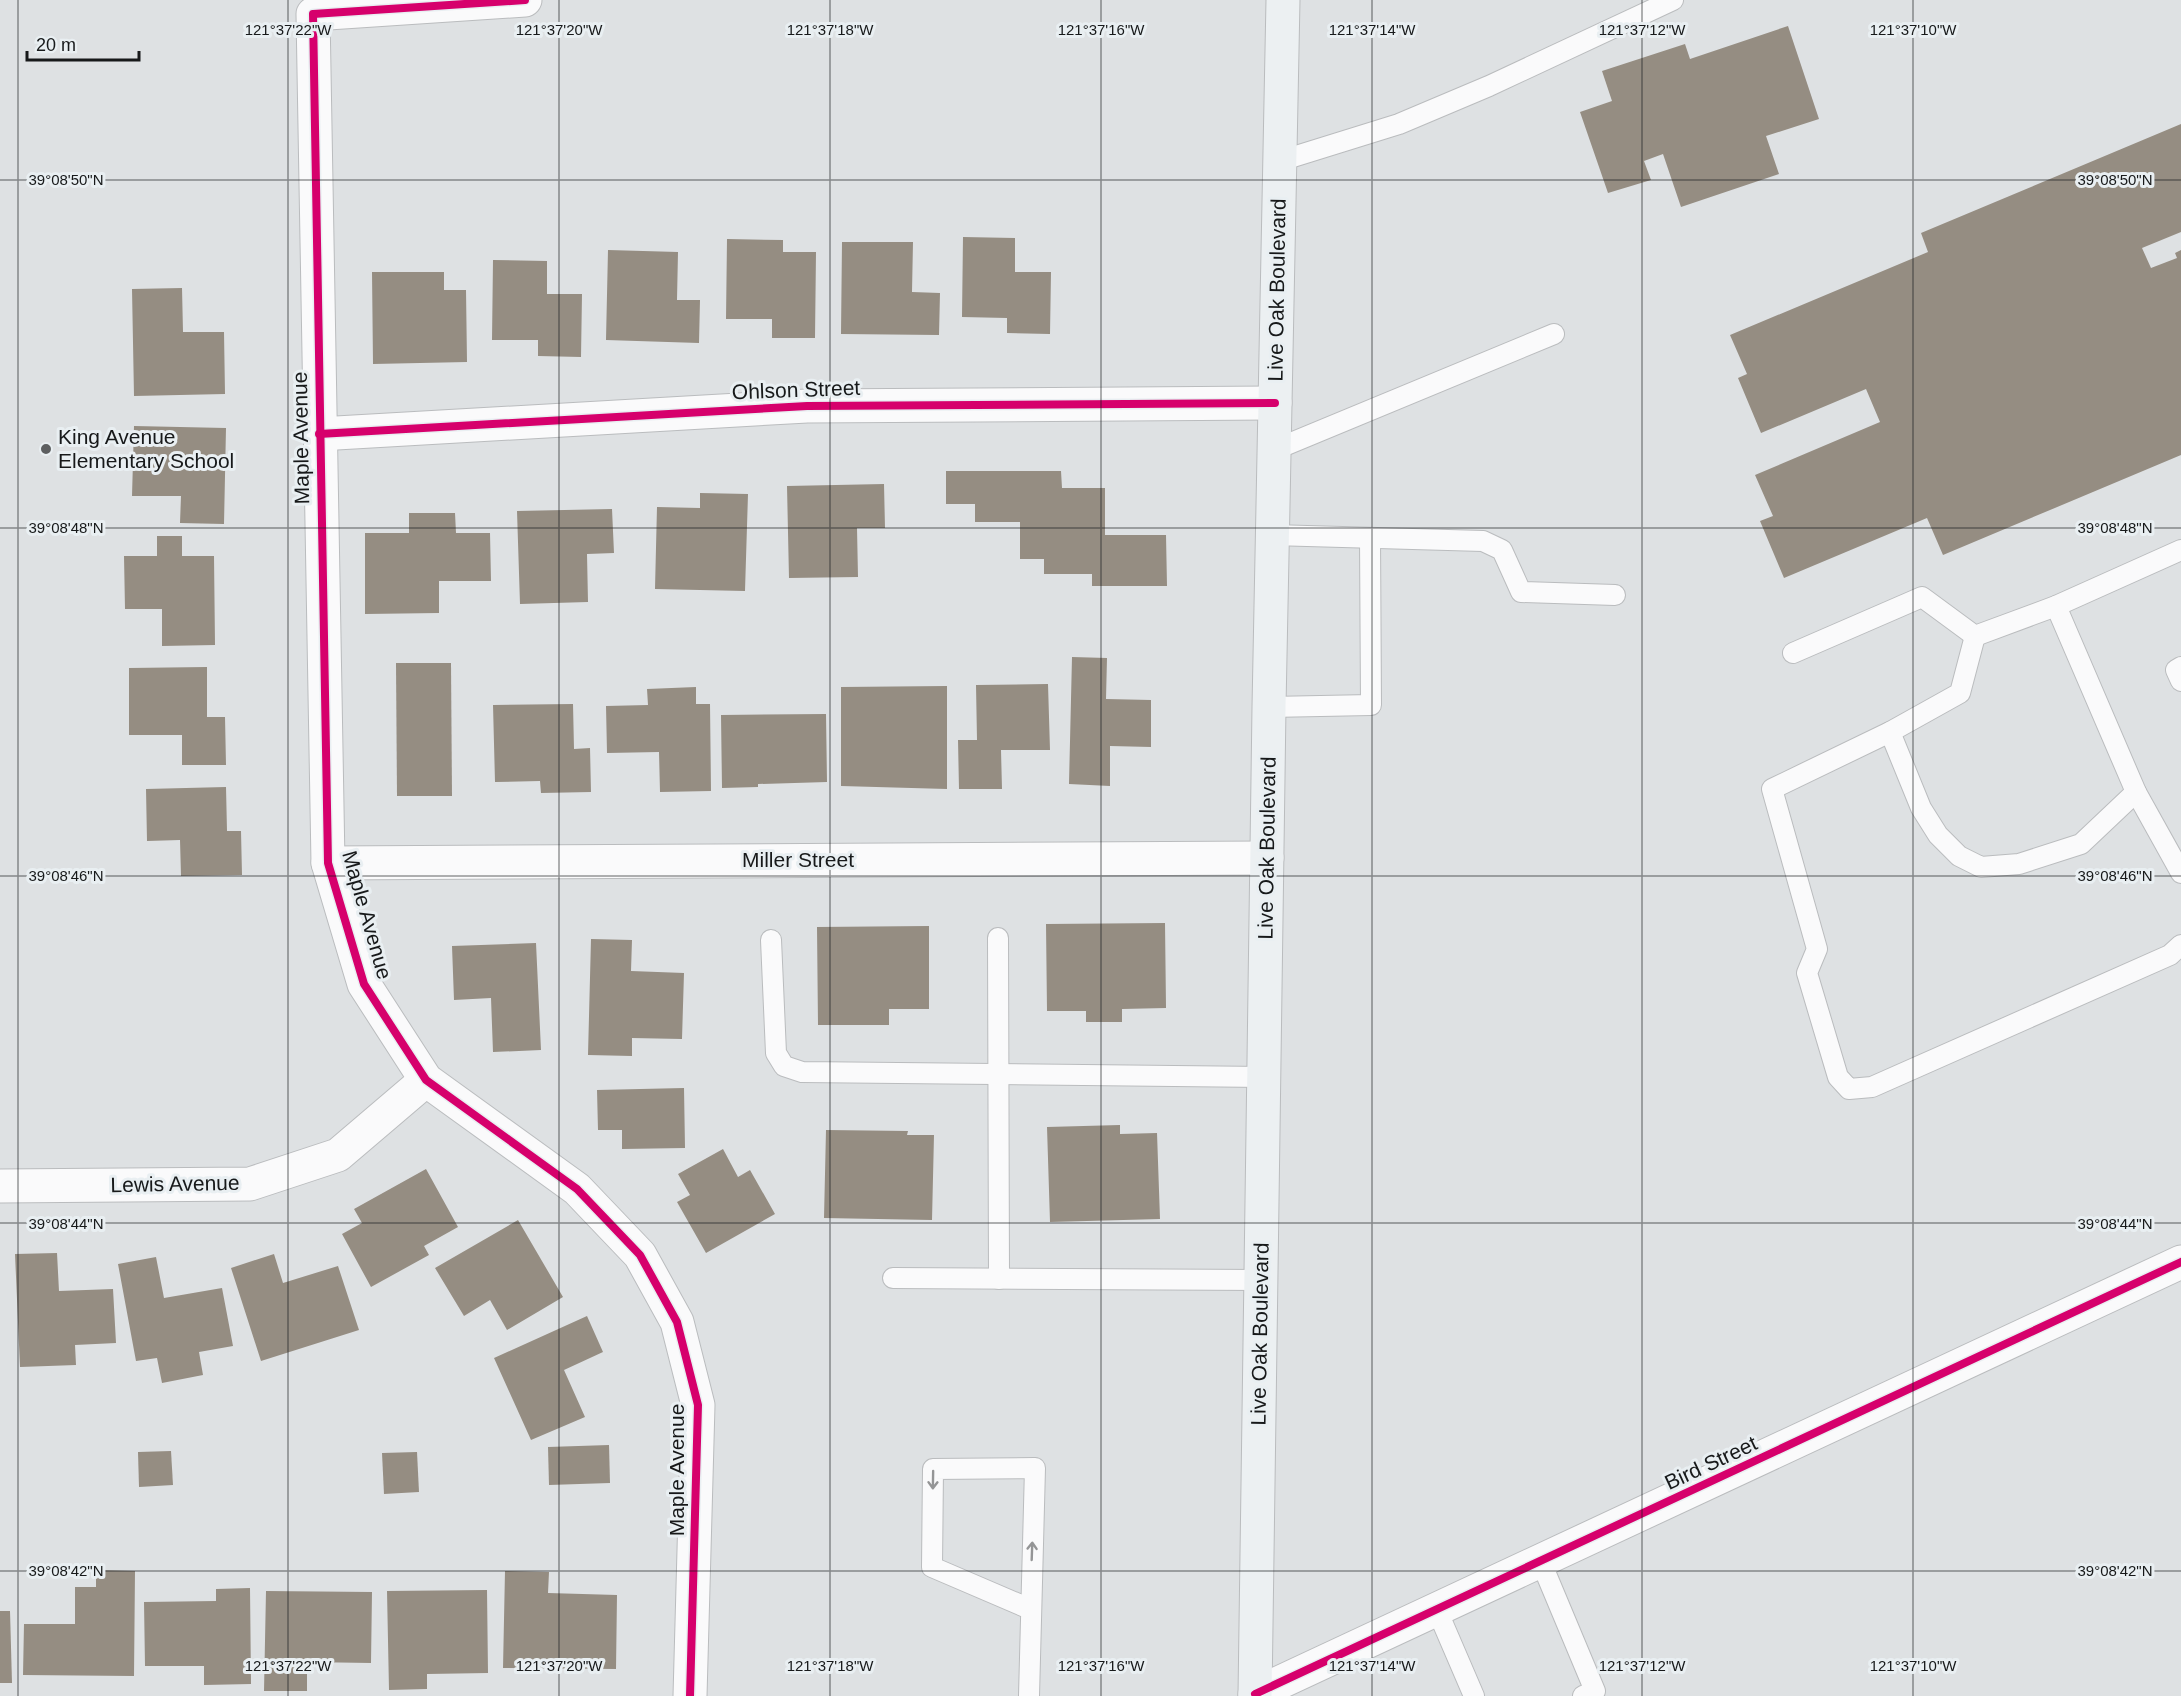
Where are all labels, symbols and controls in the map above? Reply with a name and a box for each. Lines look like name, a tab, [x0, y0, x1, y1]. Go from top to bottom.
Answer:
text: 121°37'22"W	[245, 21, 332, 38]
text: 121°37'20"W	[516, 21, 603, 38]
text: 121°37'18"W	[787, 21, 874, 38]
text: 121°37'16"W	[1058, 21, 1145, 38]
text: 121°37'14"W	[1329, 21, 1416, 38]
text: 121°37'12"W	[1599, 21, 1686, 38]
text: 121°37'10"W	[1870, 21, 1957, 38]
scale bar	[27, 24, 140, 62]
text: 20 m	[36, 35, 76, 55]
text: 39°08'50"N	[28, 171, 104, 188]
text: 39°08'50"N	[2077, 171, 2153, 188]
street label: Live Oak Boulevard	[1263, 198, 1290, 382]
street label: Maple Avenue	[288, 371, 313, 505]
street label: Ohlson Street	[731, 376, 861, 403]
place label: King Avenue Elementary School	[58, 425, 234, 472]
marker: King Avenue Elementary School	[39, 442, 53, 456]
text: 39°08'48"N	[28, 519, 104, 536]
text: 39°08'48"N	[2077, 519, 2153, 536]
street label: Live Oak Boulevard	[1253, 756, 1280, 940]
street label: Maple Avenue	[338, 848, 397, 982]
street label: Miller Street	[742, 848, 854, 871]
text: 39°08'46"N	[28, 867, 104, 884]
text: 39°08'46"N	[2077, 867, 2153, 884]
street label: Lewis Avenue	[110, 1171, 240, 1196]
text: 39°08'44"N	[28, 1215, 104, 1232]
text: 39°08'44"N	[2077, 1215, 2153, 1232]
street label: Live Oak Boulevard	[1246, 1242, 1273, 1426]
street label: Maple Avenue	[665, 1404, 688, 1536]
street label: Bird Street	[1661, 1431, 1761, 1494]
one-way arrow	[927, 1469, 939, 1489]
one-way arrow	[1027, 1541, 1038, 1561]
text: 39°08'42"N	[28, 1562, 104, 1579]
text: 39°08'42"N	[2077, 1562, 2153, 1579]
text: 121°37'22"W	[245, 1657, 332, 1674]
text: 121°37'20"W	[516, 1657, 603, 1674]
text: 121°37'18"W	[787, 1657, 874, 1674]
text: 121°37'16"W	[1058, 1657, 1145, 1674]
text: 121°37'14"W	[1329, 1657, 1416, 1674]
text: 121°37'12"W	[1599, 1657, 1686, 1674]
text: 121°37'10"W	[1870, 1657, 1957, 1674]

